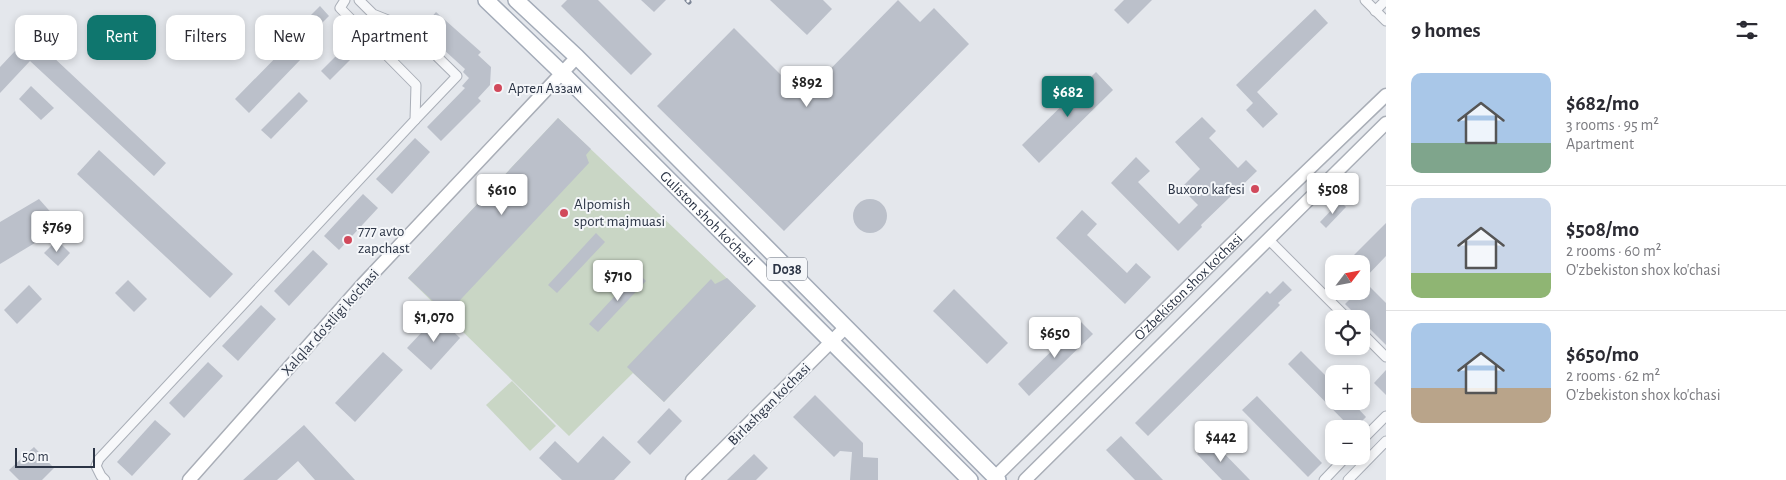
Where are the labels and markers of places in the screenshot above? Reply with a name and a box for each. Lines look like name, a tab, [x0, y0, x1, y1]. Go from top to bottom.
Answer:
pin: $892	[777, 66, 837, 108]
pin: $682	[1038, 76, 1098, 118]
place label: Артел Аззам	[508, 81, 582, 96]
marker: Артел Аззам	[492, 82, 504, 94]
pin: $508	[1303, 172, 1363, 215]
pin: $610	[472, 174, 532, 216]
place label: Buxoro kafesi	[1167, 182, 1245, 197]
marker: Buxoro kafesi	[1249, 183, 1261, 195]
place label: Alpomish sport majmuasi	[574, 197, 665, 229]
marker: Alpomish sport majmuasi	[558, 207, 570, 219]
pin: $769	[27, 210, 87, 253]
place label: 777 avto zapchast	[358, 224, 410, 256]
marker: 777 avto zapchast	[342, 234, 354, 246]
pin: $710	[588, 260, 648, 302]
pin: $1,070	[393, 300, 475, 343]
pin: $650	[1025, 316, 1085, 359]
pin: $442	[1191, 420, 1251, 463]

